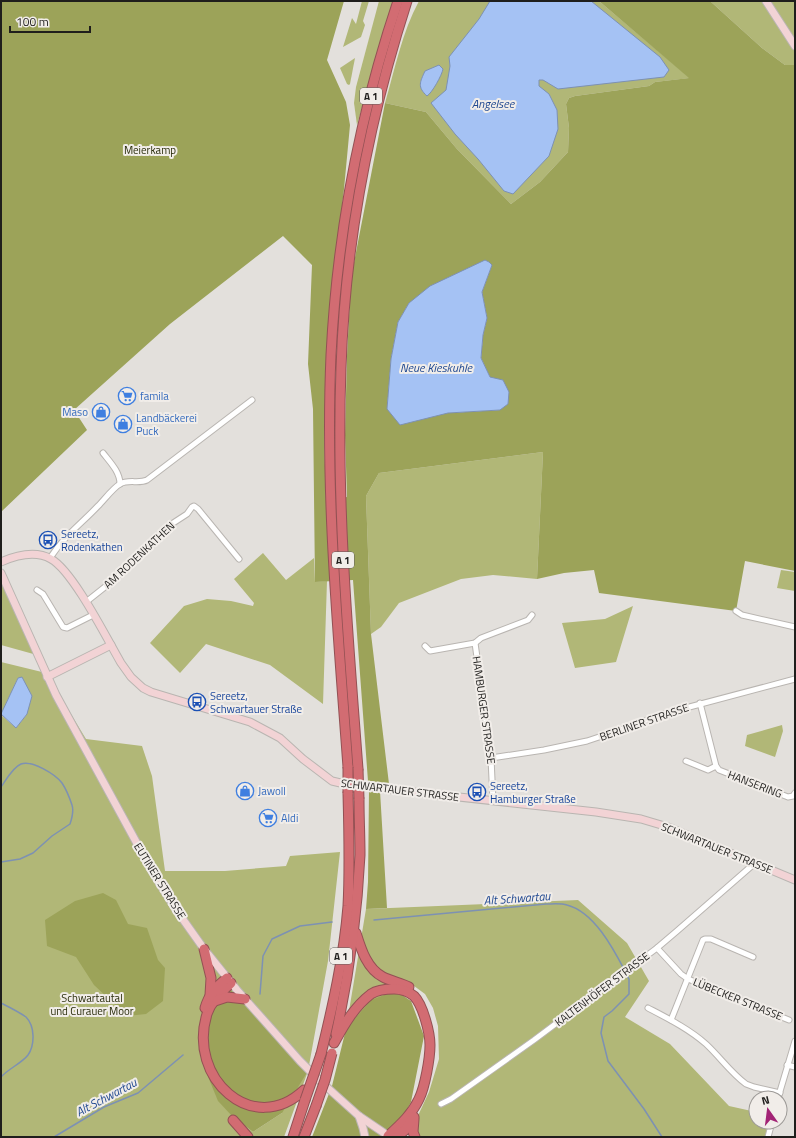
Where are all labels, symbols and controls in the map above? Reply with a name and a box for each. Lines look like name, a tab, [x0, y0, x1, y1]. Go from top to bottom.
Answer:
scale bar	[10, 8, 90, 34]
text: 100 m	[16, 12, 49, 31]
road number: A 1	[360, 88, 382, 104]
water label: Angelsee	[472, 94, 516, 113]
park label: Meierkamp	[124, 142, 176, 158]
water label: Neue Kieskuhle	[400, 358, 473, 377]
supermarket icon: famila	[117, 386, 137, 406]
place label: famila	[140, 388, 169, 404]
shop icon: Maso	[91, 402, 111, 422]
place label: Maso	[62, 404, 88, 420]
place label: Landbäckerei Puck	[136, 410, 197, 439]
shop icon: Landbäckerei Puck	[113, 414, 133, 434]
street label: AM RODENKATHEN	[100, 518, 178, 592]
place label: Sereetz, Rodenkathen	[61, 526, 123, 555]
bus stop icon: Sereetz, Rodenkathen	[38, 530, 58, 550]
road number: A 1	[332, 552, 354, 568]
street label: HAMBURGER STRASSE	[469, 655, 499, 765]
place label: Sereetz, Schwartauer Straße	[210, 688, 303, 717]
bus stop icon: Sereetz, Schwartauer Straße	[187, 692, 207, 712]
street label: BERLINER STRASSE	[597, 699, 691, 745]
street label: HANSERING	[725, 766, 785, 802]
street label: SCHWARTAUER STRASSE	[340, 775, 460, 805]
place label: Sereetz, Hamburger Straße	[490, 778, 576, 807]
shop icon: Jawoll	[235, 781, 255, 801]
bus stop icon: Sereetz, Hamburger Straße	[467, 782, 487, 802]
place label: Jawoll	[258, 783, 286, 799]
supermarket icon: Aldi	[258, 808, 278, 828]
place label: Aldi	[281, 810, 298, 826]
street label: SCHWARTAUER STRASSE	[659, 818, 775, 878]
street label: EUTINER STRASSE	[130, 840, 190, 922]
water label: Alt Schwartau	[483, 886, 552, 910]
road number: A 1	[330, 948, 352, 964]
street label: KALTENHÖFER STRASSE	[551, 948, 653, 1030]
street label: LÜBECKER STRASSE	[691, 974, 785, 1024]
park label: Schwartautal und Curauer Moor	[50, 990, 134, 1019]
water label: Alt Schwartau	[72, 1072, 141, 1121]
north arrow	[748, 1090, 788, 1130]
text: N	[760, 1092, 771, 1109]

